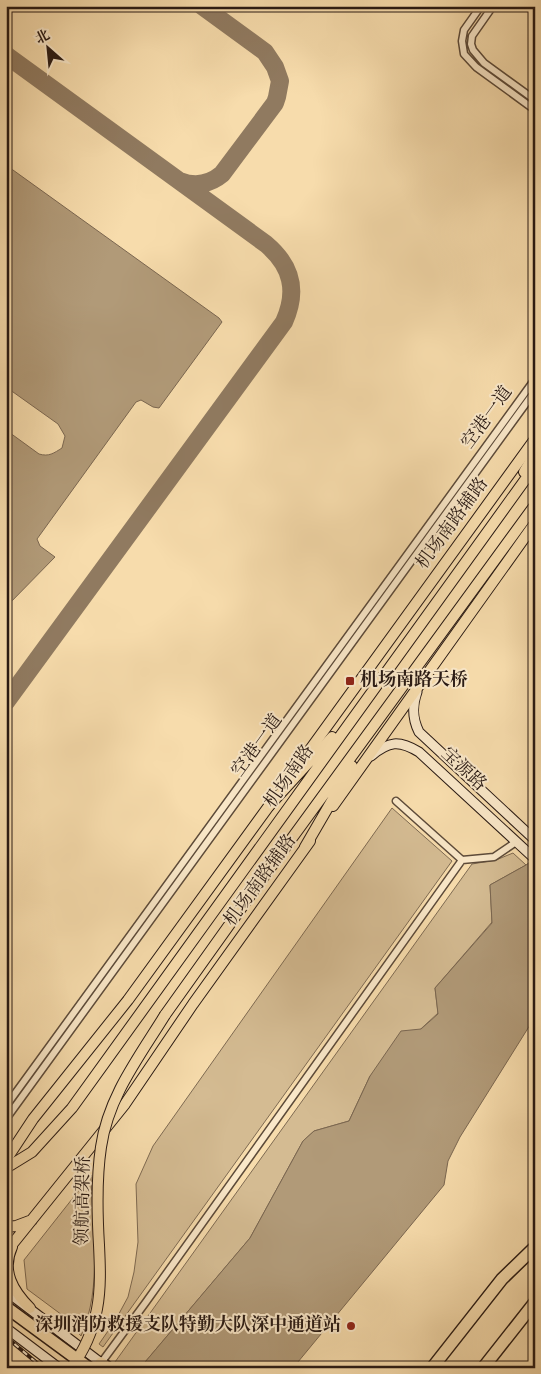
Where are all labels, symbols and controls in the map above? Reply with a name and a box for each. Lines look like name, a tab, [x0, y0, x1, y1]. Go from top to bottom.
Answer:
north arrow	[22, 22, 72, 72]
text: 北	[32, 26, 54, 50]
street label: 空港一道	[456, 381, 520, 455]
street label: 机场南路辅路	[411, 473, 495, 575]
place label: 机场南路天桥	[360, 668, 468, 694]
marker: 机场南路天桥	[344, 675, 356, 687]
street label: 空港一道	[226, 709, 290, 783]
street label: 机场南路	[259, 740, 321, 814]
street label: 宝源路	[434, 742, 492, 798]
street label: 机场南路辅路	[219, 830, 303, 932]
street label: 领航高架桥	[70, 1156, 98, 1246]
place label: 深圳消防救援支队特勤大队深中通道站	[35, 1313, 341, 1339]
marker: 深圳消防救援支队特勤大队深中通道站	[345, 1320, 357, 1332]

